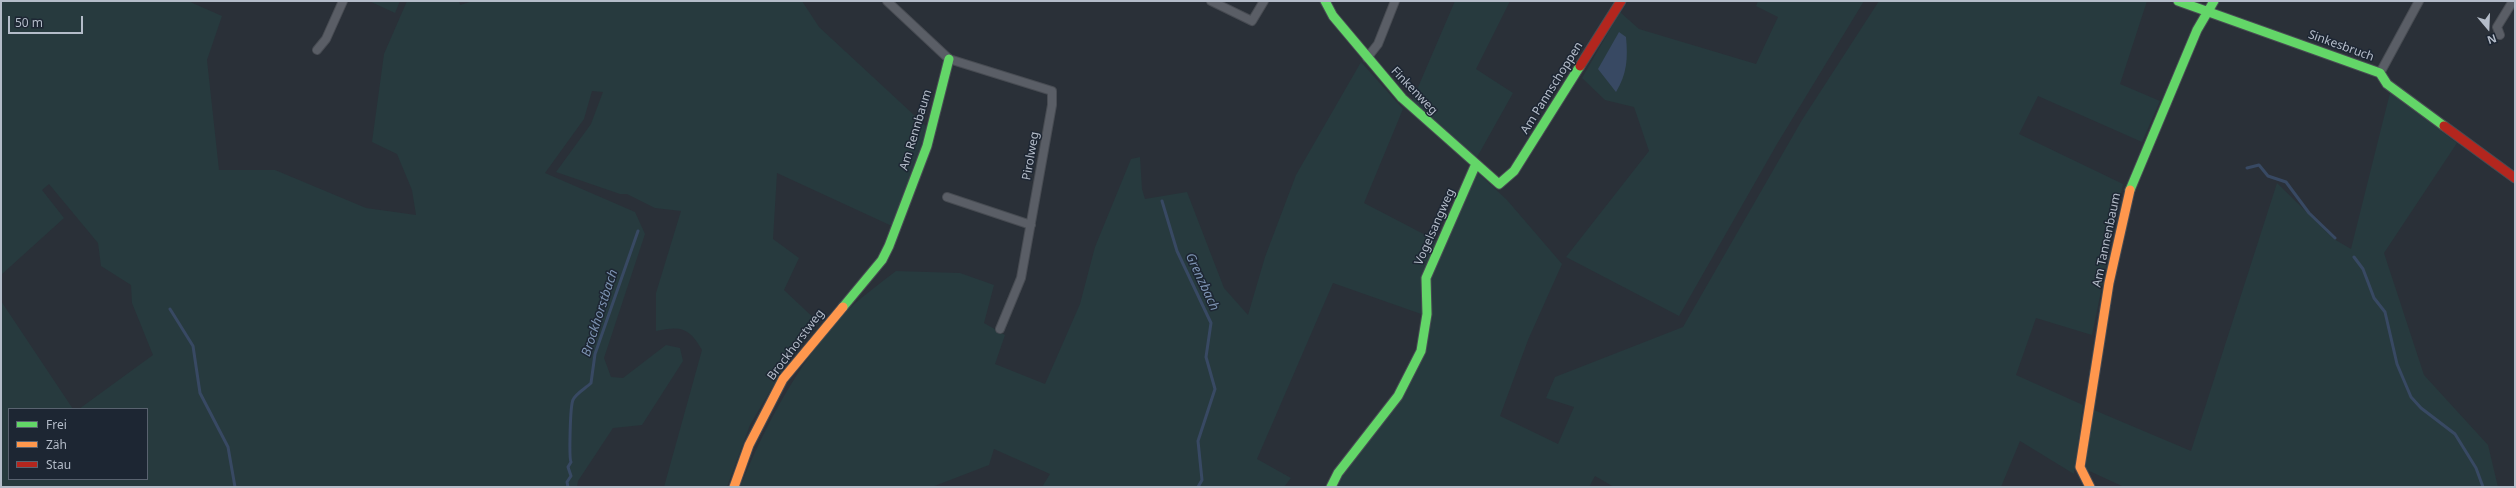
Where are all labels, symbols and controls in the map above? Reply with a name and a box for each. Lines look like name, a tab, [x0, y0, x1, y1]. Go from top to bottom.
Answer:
scale bar	[10, 8, 85, 34]
north arrow	[2468, 8, 2508, 48]
text: 50 m	[15, 14, 43, 31]
street label: Sinkesbruch	[2306, 27, 2376, 65]
text: N	[2485, 31, 2499, 48]
street label: Am Pannschoppen	[1518, 39, 1586, 137]
street label: Finkenweg	[1388, 64, 1440, 118]
street label: Am Rennbaum	[897, 88, 935, 172]
street label: Pirolweg	[1020, 131, 1042, 181]
street label: Vogelsangweg	[1412, 186, 1458, 268]
street label: Am Tannenbaum	[2090, 191, 2124, 289]
water label: Grenzbach	[1182, 251, 1222, 313]
water label: Brockhorstbach	[579, 267, 621, 359]
street label: Brockhorstweg	[765, 307, 827, 383]
legend	[8, 408, 148, 480]
text: Frei	[46, 416, 67, 433]
text: Zäh	[46, 436, 67, 453]
text: Stau	[46, 456, 71, 473]

